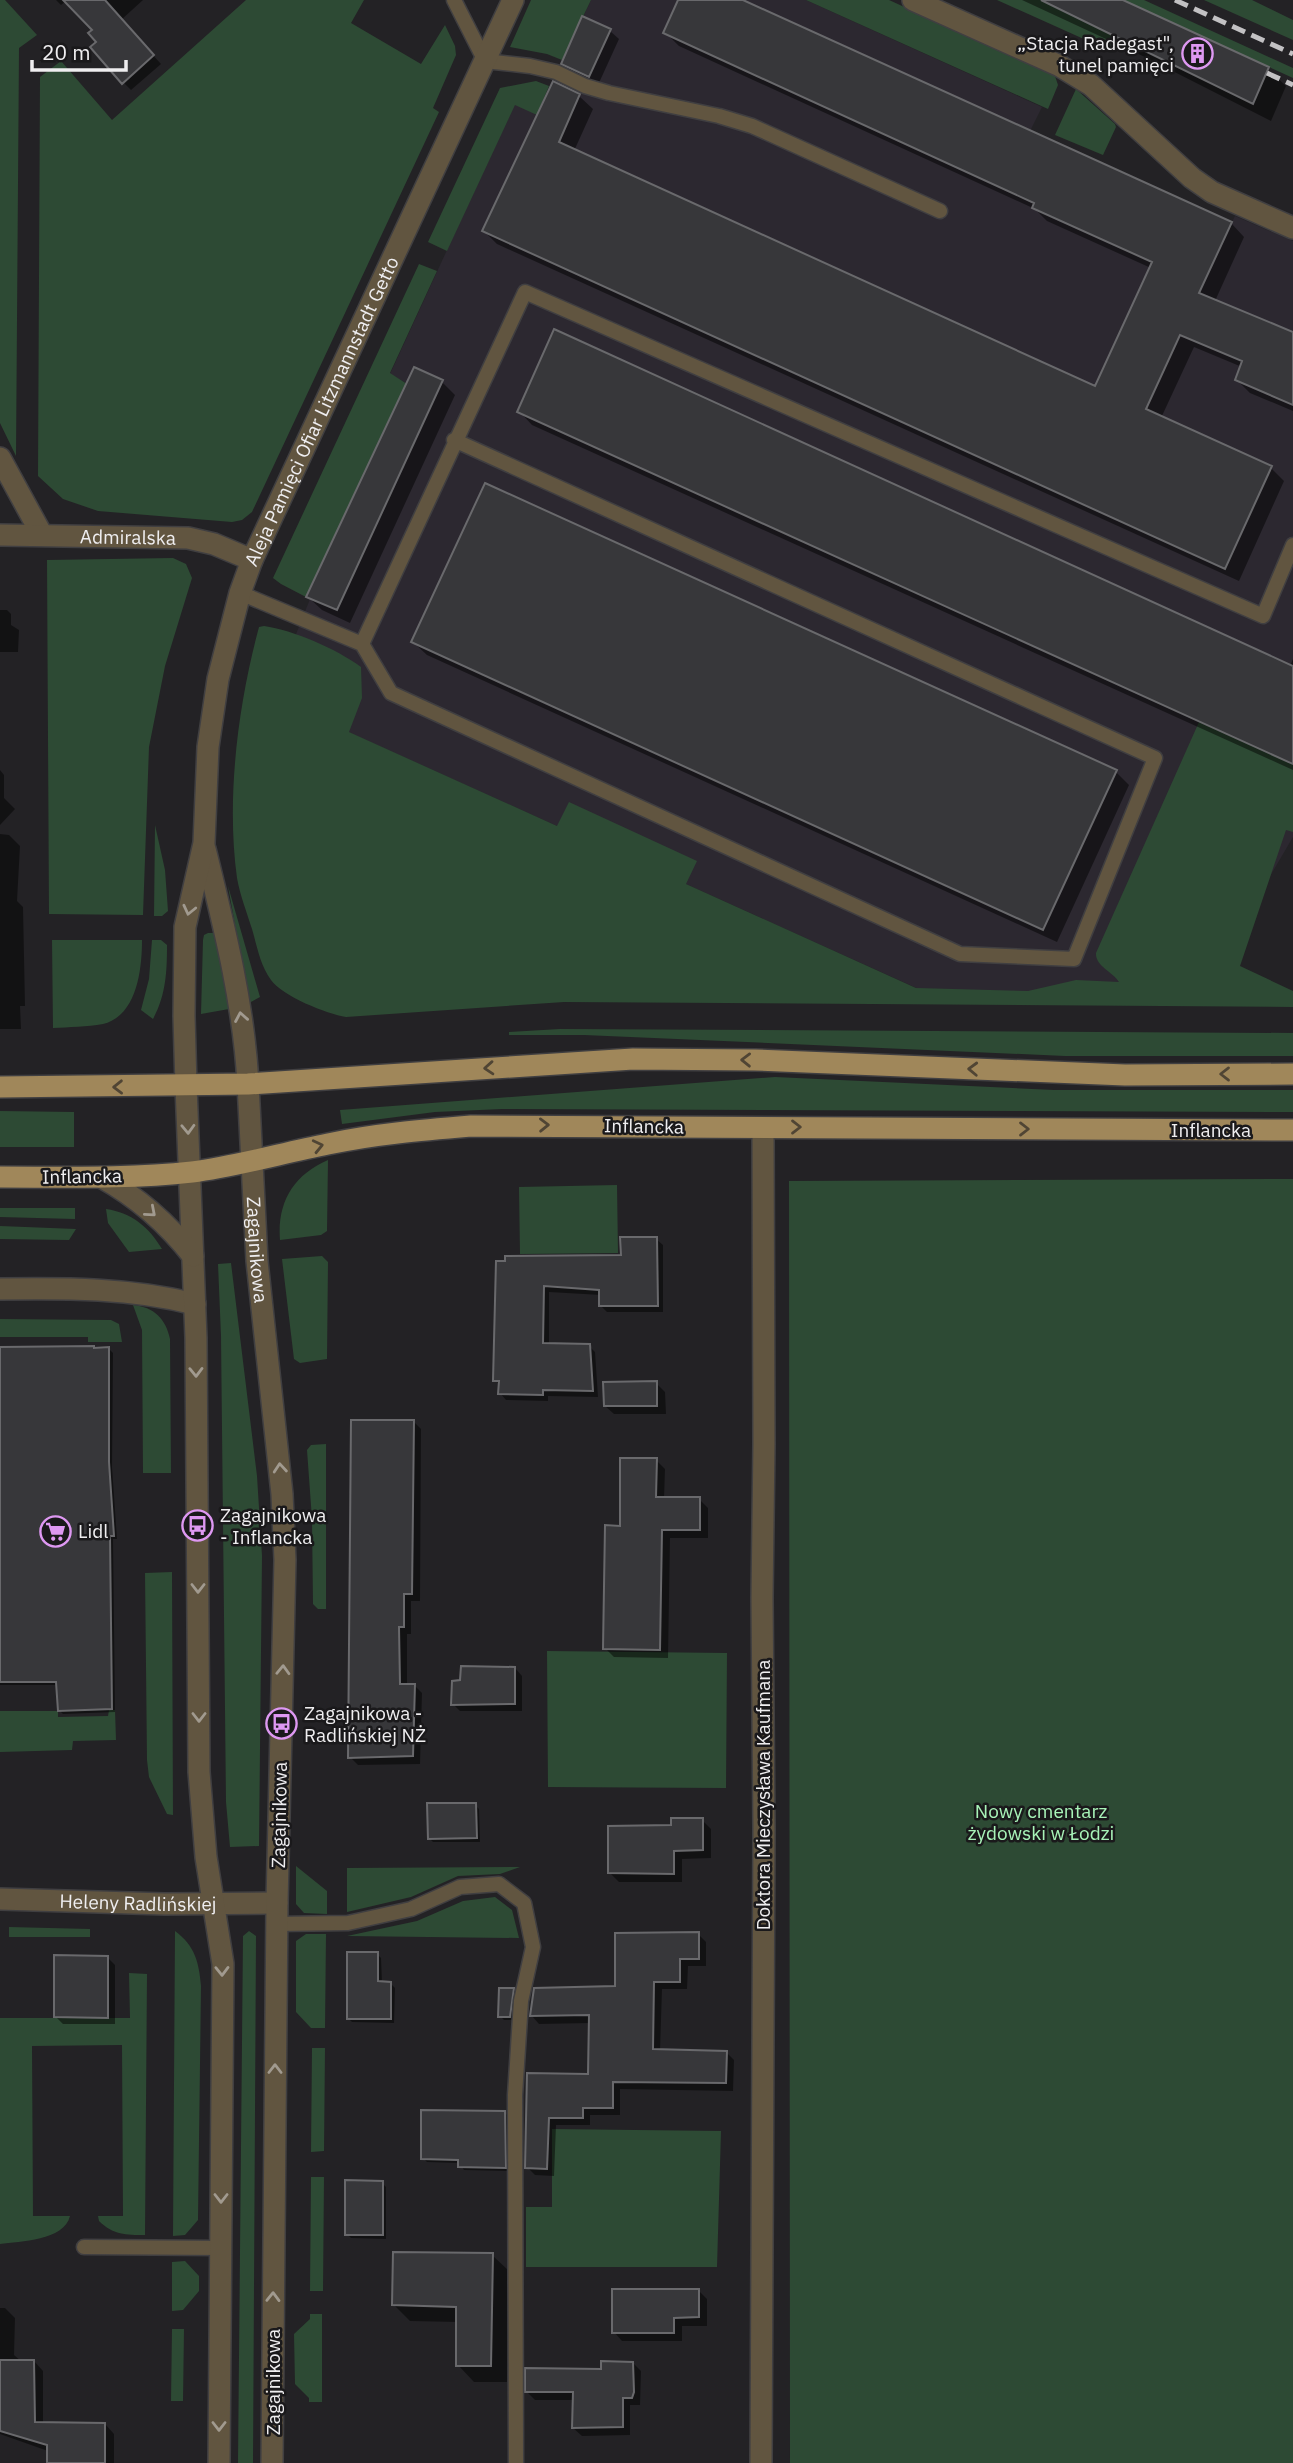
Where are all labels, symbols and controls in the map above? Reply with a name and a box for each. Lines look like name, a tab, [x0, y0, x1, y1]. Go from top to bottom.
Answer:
scale bar	[32, 28, 126, 72]
place label: „Stacja Radegast", tunel pamięci	[1017, 31, 1174, 77]
building icon: „Stacja Radegast", tunel pamięci	[1180, 37, 1214, 71]
text: 20 m	[42, 38, 91, 66]
street label: Aleja Pamięci Ofiar Litzmannstadt Getto	[239, 253, 404, 570]
street label: Admiralska	[80, 524, 176, 550]
one-way arrow	[183, 904, 197, 916]
one-way arrow	[234, 1011, 249, 1023]
one-way arrow	[740, 1052, 750, 1068]
one-way arrow	[484, 1060, 495, 1075]
one-way arrow	[967, 1061, 978, 1076]
one-way arrow	[1219, 1066, 1230, 1082]
one-way arrow	[112, 1079, 123, 1095]
street label: Inflancka	[604, 1113, 684, 1139]
one-way arrow	[540, 1117, 550, 1133]
street label: Inflancka	[1171, 1118, 1251, 1142]
one-way arrow	[791, 1120, 802, 1135]
one-way arrow	[1019, 1121, 1030, 1137]
one-way arrow	[181, 1124, 196, 1135]
one-way arrow	[312, 1140, 324, 1154]
street label: Inflancka	[42, 1163, 122, 1189]
street label: Zagajnikowa	[242, 1196, 273, 1304]
one-way arrow	[143, 1204, 156, 1216]
one-way arrow	[188, 1368, 204, 1378]
one-way arrow	[273, 1462, 288, 1473]
place label: Zagajnikowa - Inflancka	[220, 1503, 326, 1549]
bus stop icon: Zagajnikowa - Inflancka	[180, 1509, 214, 1543]
supermarket icon: Lidl	[38, 1514, 72, 1548]
place label: Lidl	[78, 1519, 108, 1543]
one-way arrow	[190, 1583, 206, 1593]
street label: Doktora Mieczysława Kaufmana	[751, 1660, 775, 1930]
one-way arrow	[276, 1665, 291, 1676]
place label: Zagajnikowa - Radlińskiej NŻ	[304, 1701, 426, 1747]
bus stop icon: Zagajnikowa - Radlińskiej NŻ	[264, 1707, 298, 1741]
one-way arrow	[191, 1712, 207, 1723]
street label: Zagajnikowa	[266, 1762, 292, 1868]
park label: Nowy cmentarz żydowski w Łodzi	[968, 1799, 1114, 1845]
street label: Heleny Radlińskiej	[59, 1889, 217, 1916]
one-way arrow	[215, 1965, 230, 1976]
one-way arrow	[267, 2064, 283, 2074]
one-way arrow	[213, 2193, 229, 2204]
one-way arrow	[265, 2291, 281, 2302]
street label: Zagajnikowa	[261, 2329, 285, 2435]
one-way arrow	[211, 2421, 227, 2431]

